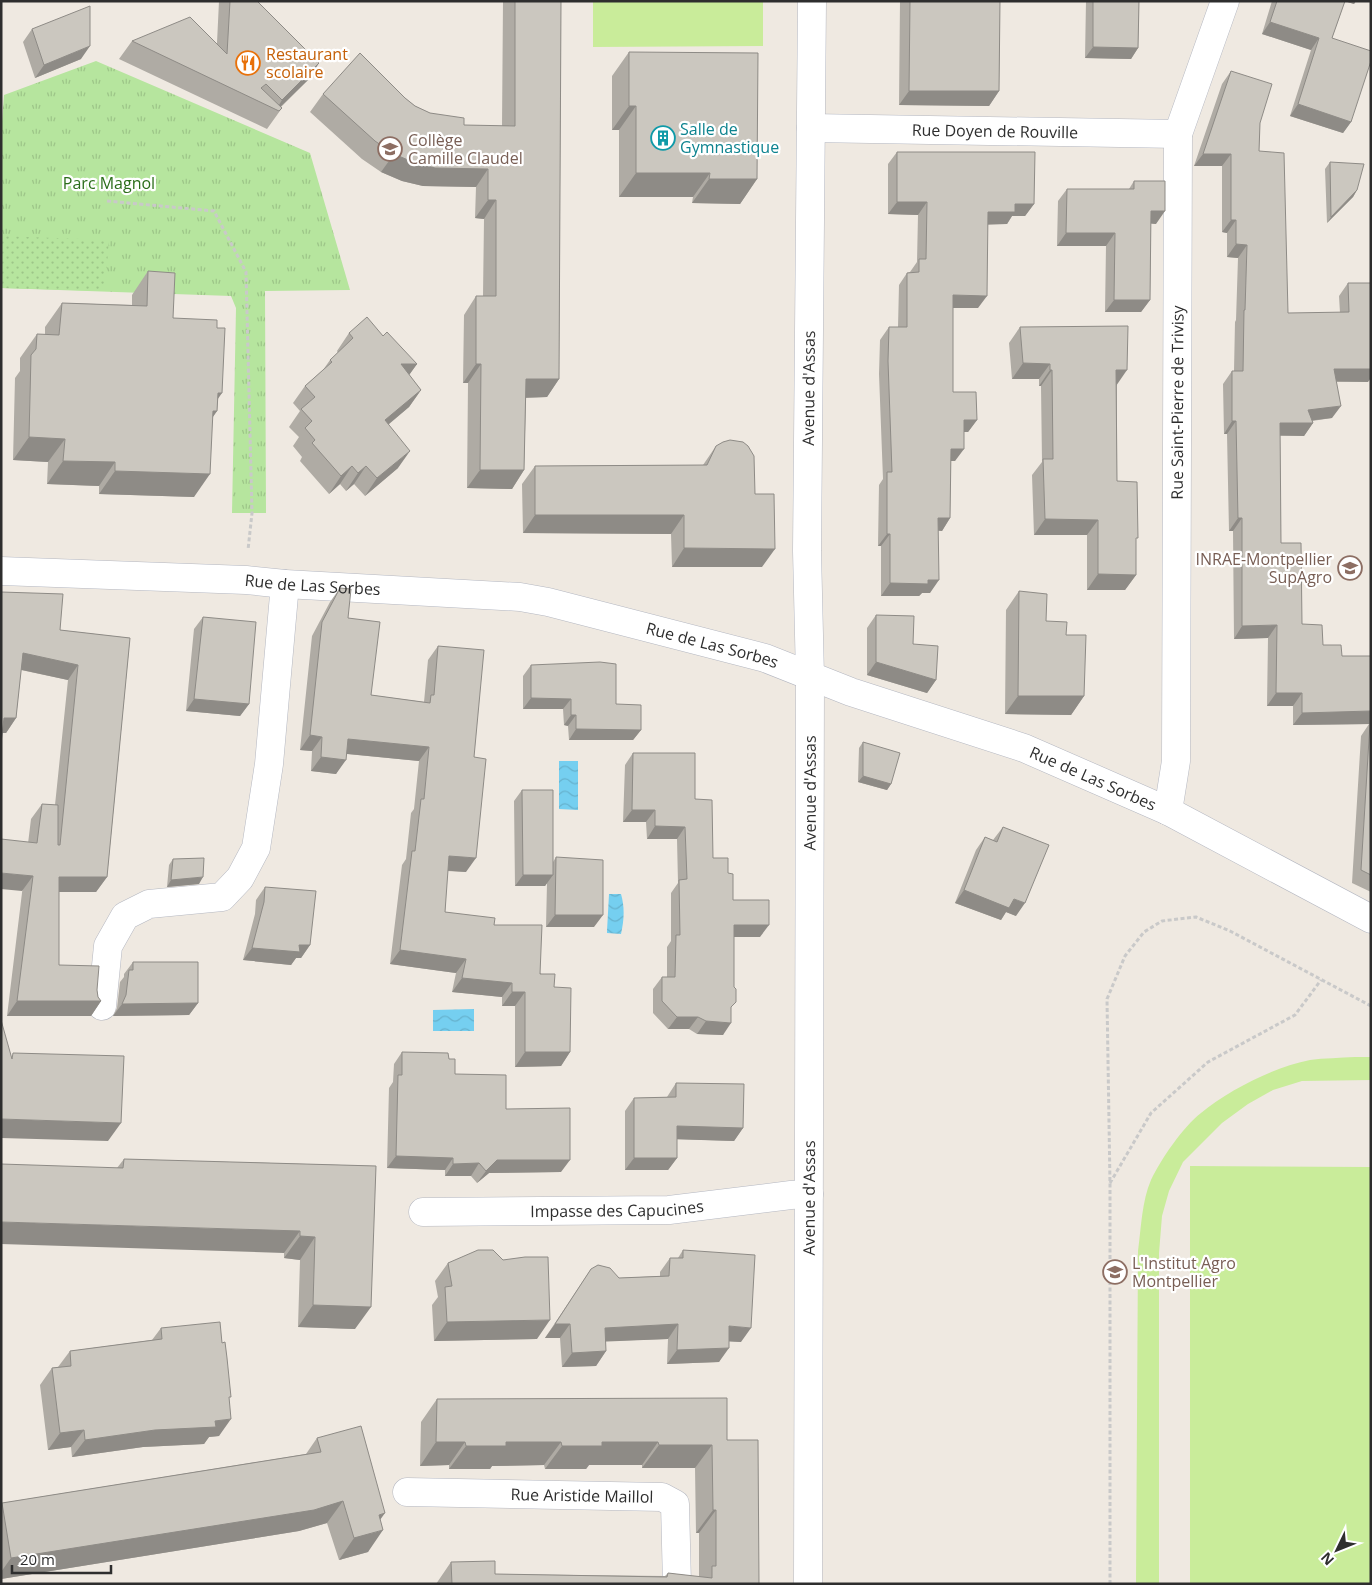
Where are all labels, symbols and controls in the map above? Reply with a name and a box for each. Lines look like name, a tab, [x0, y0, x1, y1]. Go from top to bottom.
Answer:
place label: Restaurant scolaire	[266, 43, 348, 83]
restaurant icon: Restaurant scolaire	[235, 50, 261, 76]
place label: Salle de Gymnastique	[680, 118, 779, 158]
street label: Rue Doyen de Rouville	[912, 119, 1078, 143]
building icon: Salle de Gymnastique	[650, 125, 676, 151]
place label: Collège Camille Claudel	[408, 129, 523, 169]
school or university icon: Collège Camille Claudel	[377, 136, 403, 162]
park label: Parc Magnol	[63, 172, 155, 194]
street label: Rue Saint-Pierre de Trivisy	[1166, 305, 1188, 500]
street label: Avenue d'Assas	[797, 330, 820, 446]
place label: INRAE-Montpellier SupAgro	[1196, 548, 1332, 588]
school or university icon: INRAE-Montpellier SupAgro	[1337, 555, 1363, 581]
street label: Rue de Las Sorbes	[244, 569, 381, 600]
street label: Rue de Las Sorbes	[644, 617, 782, 673]
street label: Avenue d'Assas	[799, 735, 821, 851]
street label: Rue de Las Sorbes	[1026, 741, 1160, 816]
street label: Avenue d'Assas	[798, 1140, 820, 1256]
street label: Impasse des Capucines	[530, 1195, 705, 1222]
place label: L'Institut Agro Montpellier	[1132, 1252, 1236, 1292]
school or university icon: L'Institut Agro Montpellier	[1102, 1259, 1128, 1285]
street label: Rue Aristide Maillol	[510, 1483, 654, 1508]
north arrow	[1312, 1525, 1362, 1575]
scale bar	[12, 1542, 111, 1574]
text: 20 m	[20, 1549, 55, 1569]
text: N	[1316, 1549, 1338, 1570]

